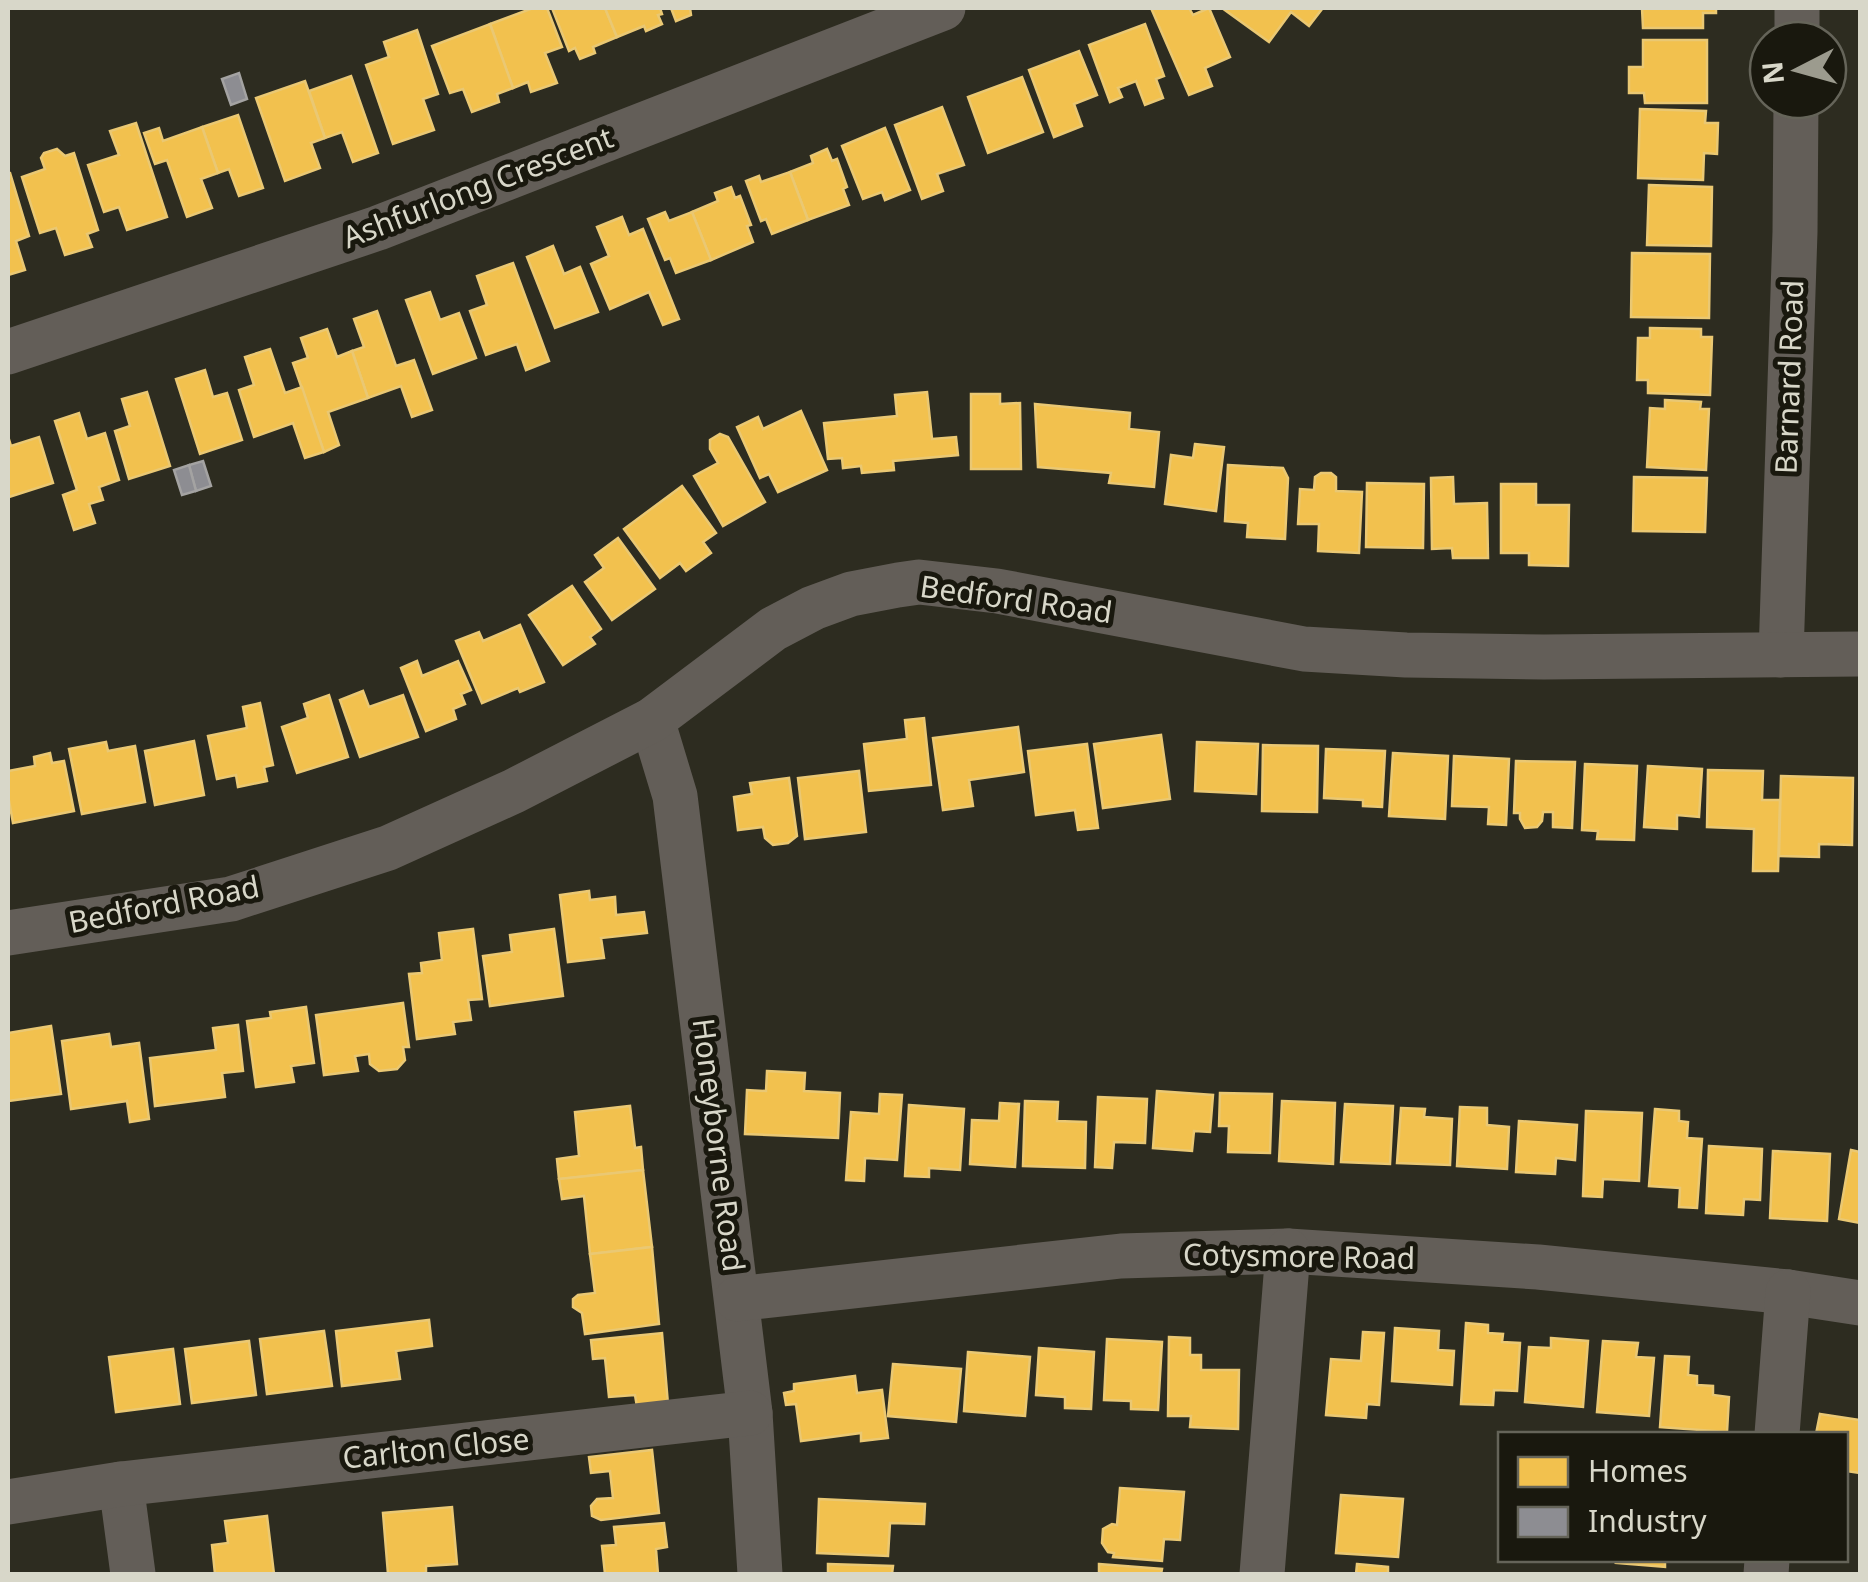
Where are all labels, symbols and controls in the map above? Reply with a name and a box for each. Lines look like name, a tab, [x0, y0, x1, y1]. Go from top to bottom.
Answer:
north arrow	[1748, 20, 1848, 120]
text: N	[1752, 59, 1792, 86]
street label: Ashfurlong Crescent	[336, 116, 619, 257]
street label: Barnard Road	[1765, 279, 1812, 475]
street label: Bedford Road	[918, 565, 1115, 632]
street label: Bedford Road	[65, 865, 263, 942]
street label: Honeyborne Road	[684, 1016, 755, 1274]
street label: Cotysmore Road	[1182, 1233, 1416, 1278]
street label: Carlton Close	[341, 1417, 531, 1478]
legend	[1498, 1432, 1848, 1562]
text: Homes	[1588, 1450, 1688, 1491]
text: Industry	[1588, 1500, 1707, 1541]

